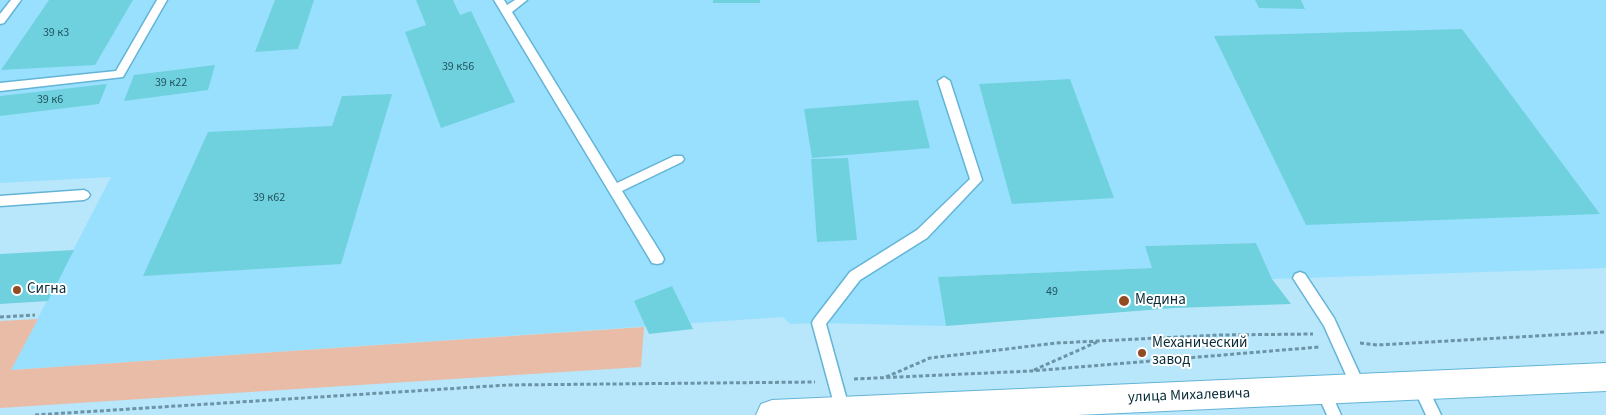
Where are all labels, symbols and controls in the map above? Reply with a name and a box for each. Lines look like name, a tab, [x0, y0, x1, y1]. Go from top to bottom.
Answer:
house number: 39 к3	[43, 26, 69, 40]
house number: 39 к56	[442, 60, 474, 74]
house number: 39 к22	[155, 76, 187, 90]
house number: 39 к6	[37, 93, 63, 107]
house number: 39 к62	[253, 191, 285, 205]
place label: Сигна	[27, 281, 66, 299]
marker: Сигна	[11, 284, 23, 296]
house number: 49	[1046, 285, 1058, 299]
place label: Медина	[1135, 292, 1186, 310]
marker: Медина	[1117, 294, 1131, 308]
place label: Механический завод	[1152, 335, 1248, 370]
marker: Механический завод	[1136, 347, 1148, 359]
street label: улица Михалевича	[1127, 385, 1251, 407]

